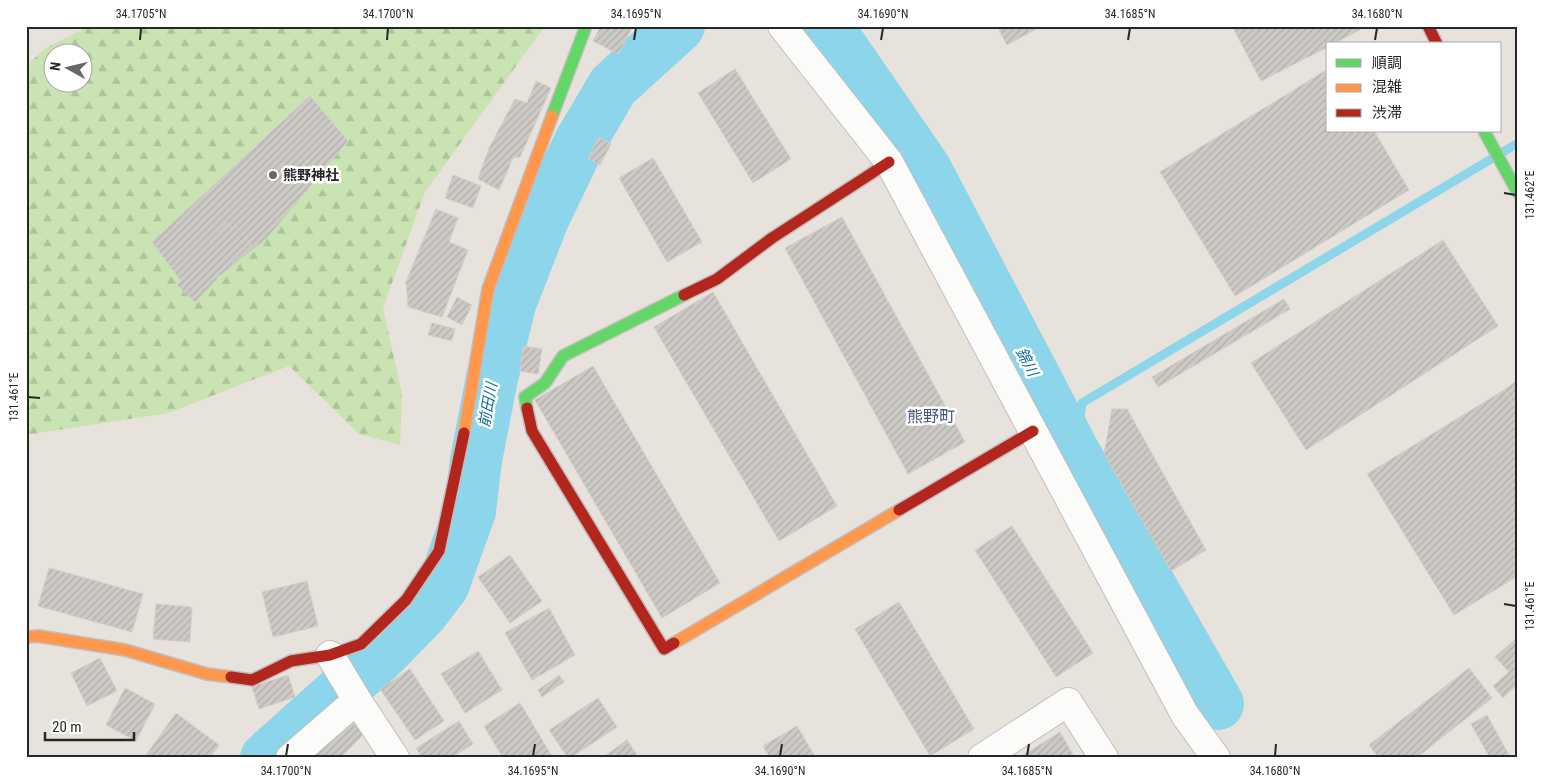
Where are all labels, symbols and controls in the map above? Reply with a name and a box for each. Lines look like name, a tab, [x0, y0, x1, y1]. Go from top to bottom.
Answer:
text: 34.1705°N	[116, 7, 166, 21]
text: 34.1700°N	[363, 7, 413, 21]
text: 34.1695°N	[611, 7, 661, 21]
text: 34.1690°N	[858, 7, 908, 21]
text: 34.1685°N	[1105, 7, 1155, 21]
text: 34.1680°N	[1352, 7, 1402, 21]
north arrow	[42, 42, 92, 92]
legend	[1326, 42, 1502, 132]
text: 順調	[1372, 54, 1402, 72]
text: N	[47, 61, 64, 72]
text: 混雑	[1372, 78, 1402, 96]
text: 渋滞	[1372, 104, 1402, 122]
place label: 熊野神社	[283, 167, 339, 183]
marker: 熊野神社	[267, 169, 279, 181]
text: 131.462°E	[1523, 170, 1537, 220]
water label: 錦川	[1012, 345, 1043, 381]
text: 131.461°E	[7, 372, 21, 422]
water label: 前田川	[475, 379, 501, 429]
district label: 熊野町	[907, 407, 955, 426]
text: 131.461°E	[1523, 581, 1537, 631]
scale bar	[45, 709, 134, 741]
text: 20 m	[52, 718, 82, 736]
text: 34.1700°N	[261, 764, 311, 778]
text: 34.1695°N	[508, 764, 558, 778]
text: 34.1690°N	[755, 764, 805, 778]
text: 34.1685°N	[1002, 764, 1052, 778]
text: 34.1680°N	[1250, 764, 1300, 778]

